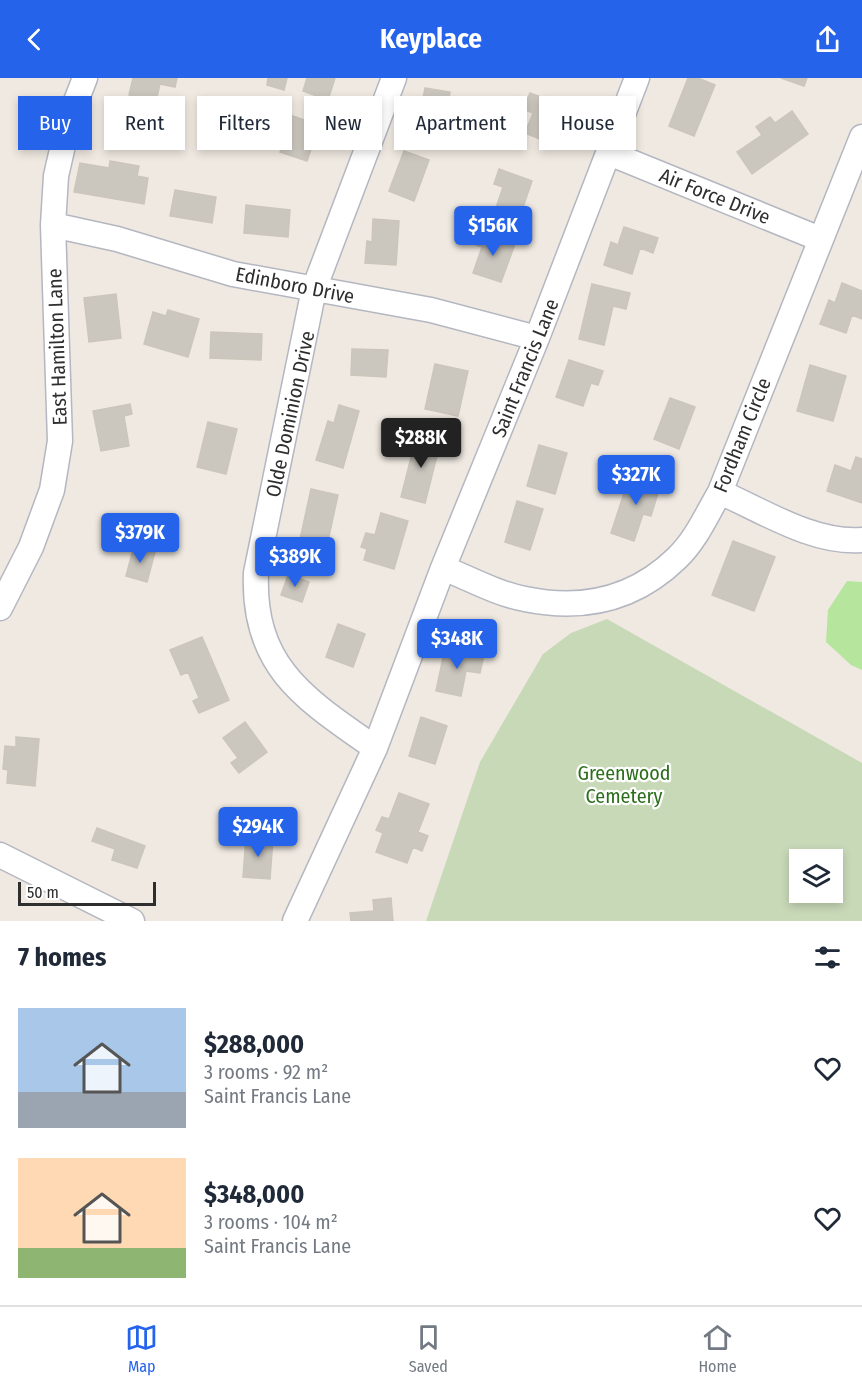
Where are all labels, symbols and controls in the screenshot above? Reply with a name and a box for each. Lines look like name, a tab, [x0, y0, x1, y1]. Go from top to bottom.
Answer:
icon: back	[18, 23, 51, 56]
text: Keyplace	[380, 23, 482, 55]
icon: share	[811, 23, 844, 56]
chip: Buy	[18, 96, 92, 150]
chip: Rent	[104, 96, 185, 150]
chip: Filters	[197, 96, 292, 150]
chip: New	[304, 96, 382, 150]
chip: Apartment	[394, 96, 527, 150]
chip: House	[539, 96, 636, 150]
street label: Air Force Drive	[656, 163, 774, 229]
pin: $156K	[451, 206, 535, 257]
text: $156K	[468, 213, 518, 237]
street label: Edinboro Drive	[234, 262, 356, 308]
street label: East Hamilton Lane	[42, 268, 72, 426]
street label: Saint Francis Lane	[486, 295, 564, 441]
street label: Olde Dominion Drive	[261, 329, 319, 499]
street label: Fordham Circle	[708, 374, 776, 496]
pin: $288K	[379, 418, 463, 469]
text: $288K	[395, 425, 447, 449]
pin: $327K	[594, 455, 678, 506]
text: $327K	[612, 462, 660, 486]
pin: $379K	[98, 513, 182, 564]
text: $379K	[115, 520, 165, 544]
pin: $389K	[253, 537, 337, 588]
text: $389K	[269, 544, 321, 568]
pin: $348K	[415, 619, 499, 670]
text: $348K	[431, 626, 483, 650]
park label: Greenwood Cemetery	[577, 761, 671, 808]
pin: $294K	[216, 807, 300, 858]
text: $294K	[233, 814, 284, 838]
map controls	[789, 849, 843, 903]
button: layers	[789, 849, 843, 903]
scale bar	[18, 879, 156, 906]
text: 50 m	[27, 883, 59, 902]
icon: filters	[811, 941, 844, 974]
text: 7 homes	[18, 942, 106, 973]
text: $288,000	[204, 1029, 304, 1060]
icon: home	[66, 1032, 138, 1104]
icon: heart	[811, 1052, 844, 1085]
text: 3 rooms · 92 m²	[204, 1060, 328, 1084]
text: Saint Francis Lane	[204, 1084, 351, 1108]
text: $348,000	[204, 1179, 304, 1210]
icon: home	[66, 1182, 138, 1254]
icon: heart	[811, 1202, 844, 1235]
text: 3 rooms · 104 m²	[204, 1210, 338, 1234]
text: Saint Francis Lane	[204, 1234, 351, 1258]
tab: Map	[125, 1321, 158, 1376]
tab: Saved	[409, 1321, 448, 1376]
tab: Home	[698, 1321, 737, 1376]

